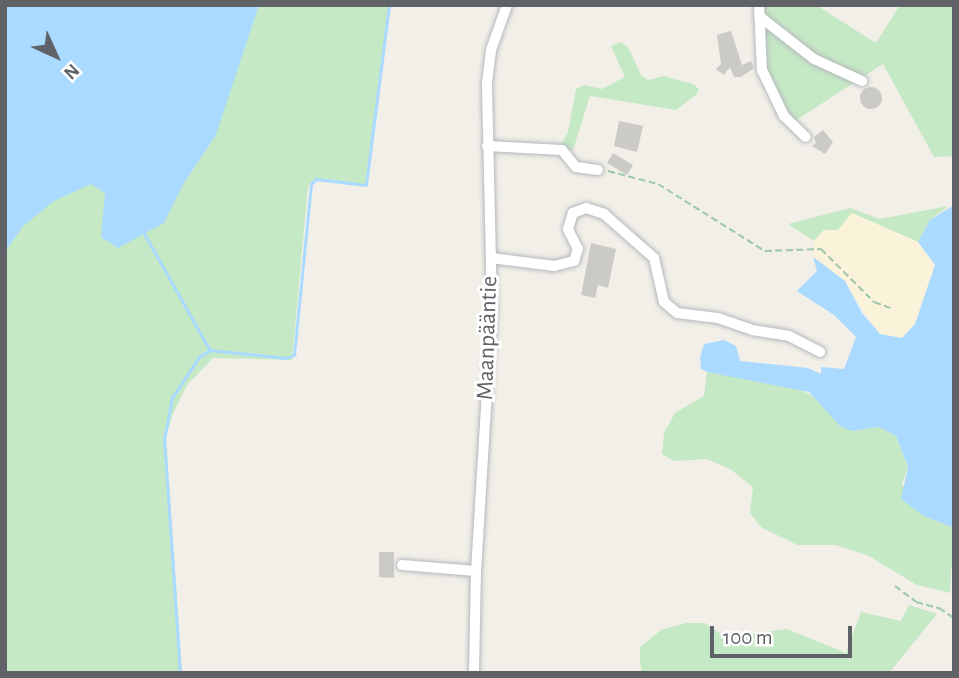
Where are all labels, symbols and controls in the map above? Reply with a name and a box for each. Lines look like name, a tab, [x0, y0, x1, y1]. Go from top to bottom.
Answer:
north arrow	[21, 21, 91, 91]
text: N	[60, 60, 83, 83]
street label: Maanpääntie	[471, 275, 505, 401]
scale bar	[714, 612, 856, 656]
text: 100 m	[723, 627, 773, 648]

